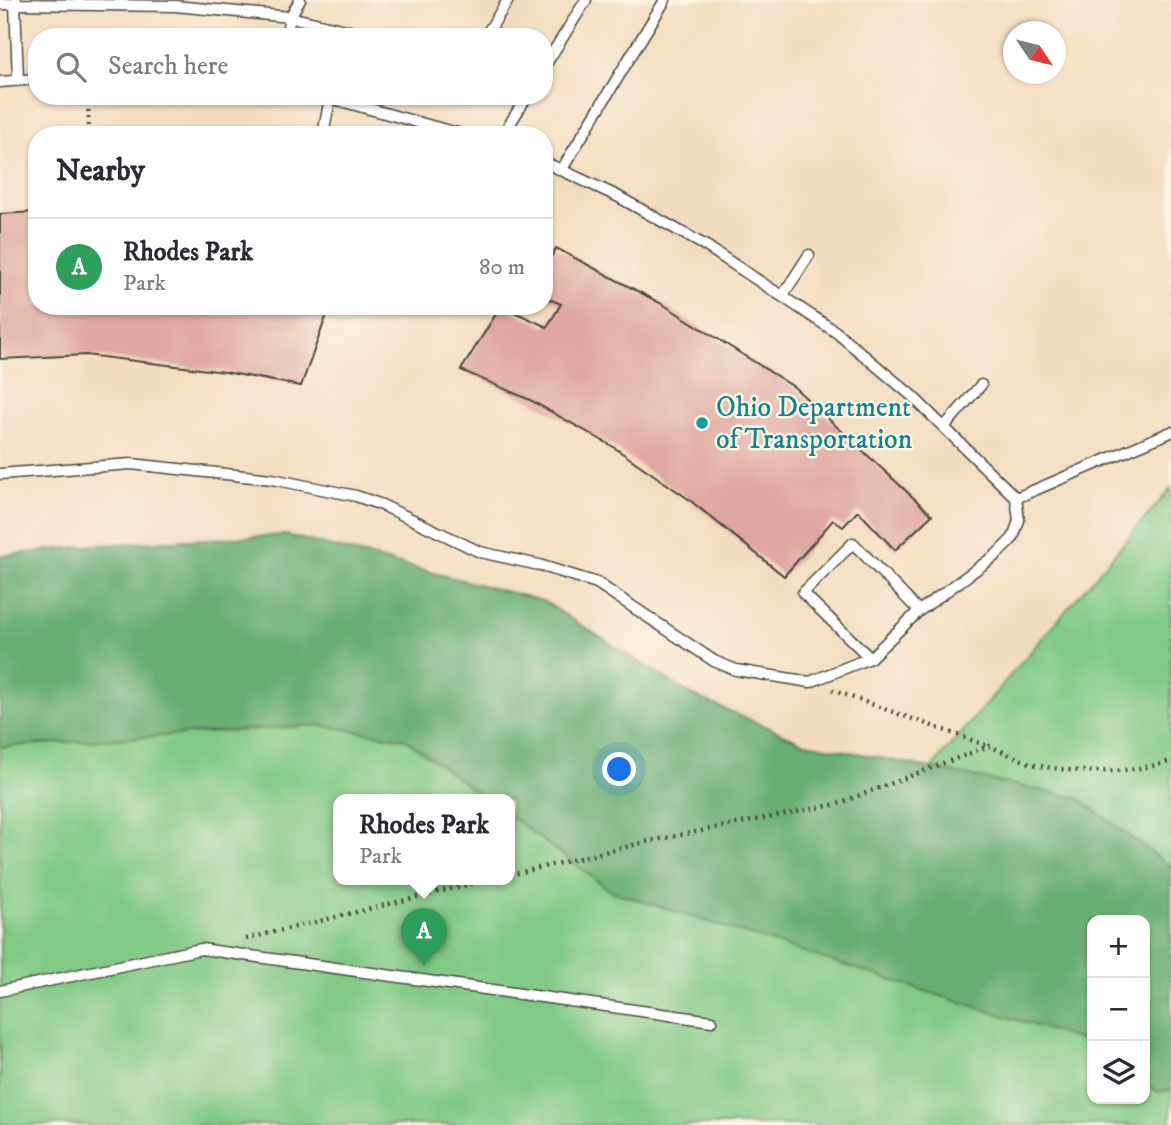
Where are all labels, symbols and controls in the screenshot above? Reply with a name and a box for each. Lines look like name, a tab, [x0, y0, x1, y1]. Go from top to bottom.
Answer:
north arrow	[1003, 21, 1066, 84]
search box	[28, 28, 553, 105]
icon: search	[52, 48, 90, 86]
text: Search here	[108, 50, 228, 83]
text: Nearby	[56, 153, 145, 190]
text: Rhodes Park	[123, 236, 253, 269]
text: A	[72, 253, 86, 282]
text: 80 m	[479, 253, 525, 282]
text: Park	[123, 269, 166, 298]
place label: Ohio Department of Transportation	[716, 390, 913, 457]
marker: Ohio Department of Transportation	[694, 415, 710, 431]
your location	[602, 752, 636, 786]
popup	[333, 794, 515, 885]
text: Rhodes Park	[359, 809, 489, 842]
text: Park	[359, 842, 402, 871]
pin: A	[401, 908, 447, 966]
map controls	[1087, 915, 1150, 1104]
button: +	[1087, 915, 1150, 978]
button: −	[1087, 978, 1150, 1041]
button: layers	[1087, 1041, 1150, 1104]

